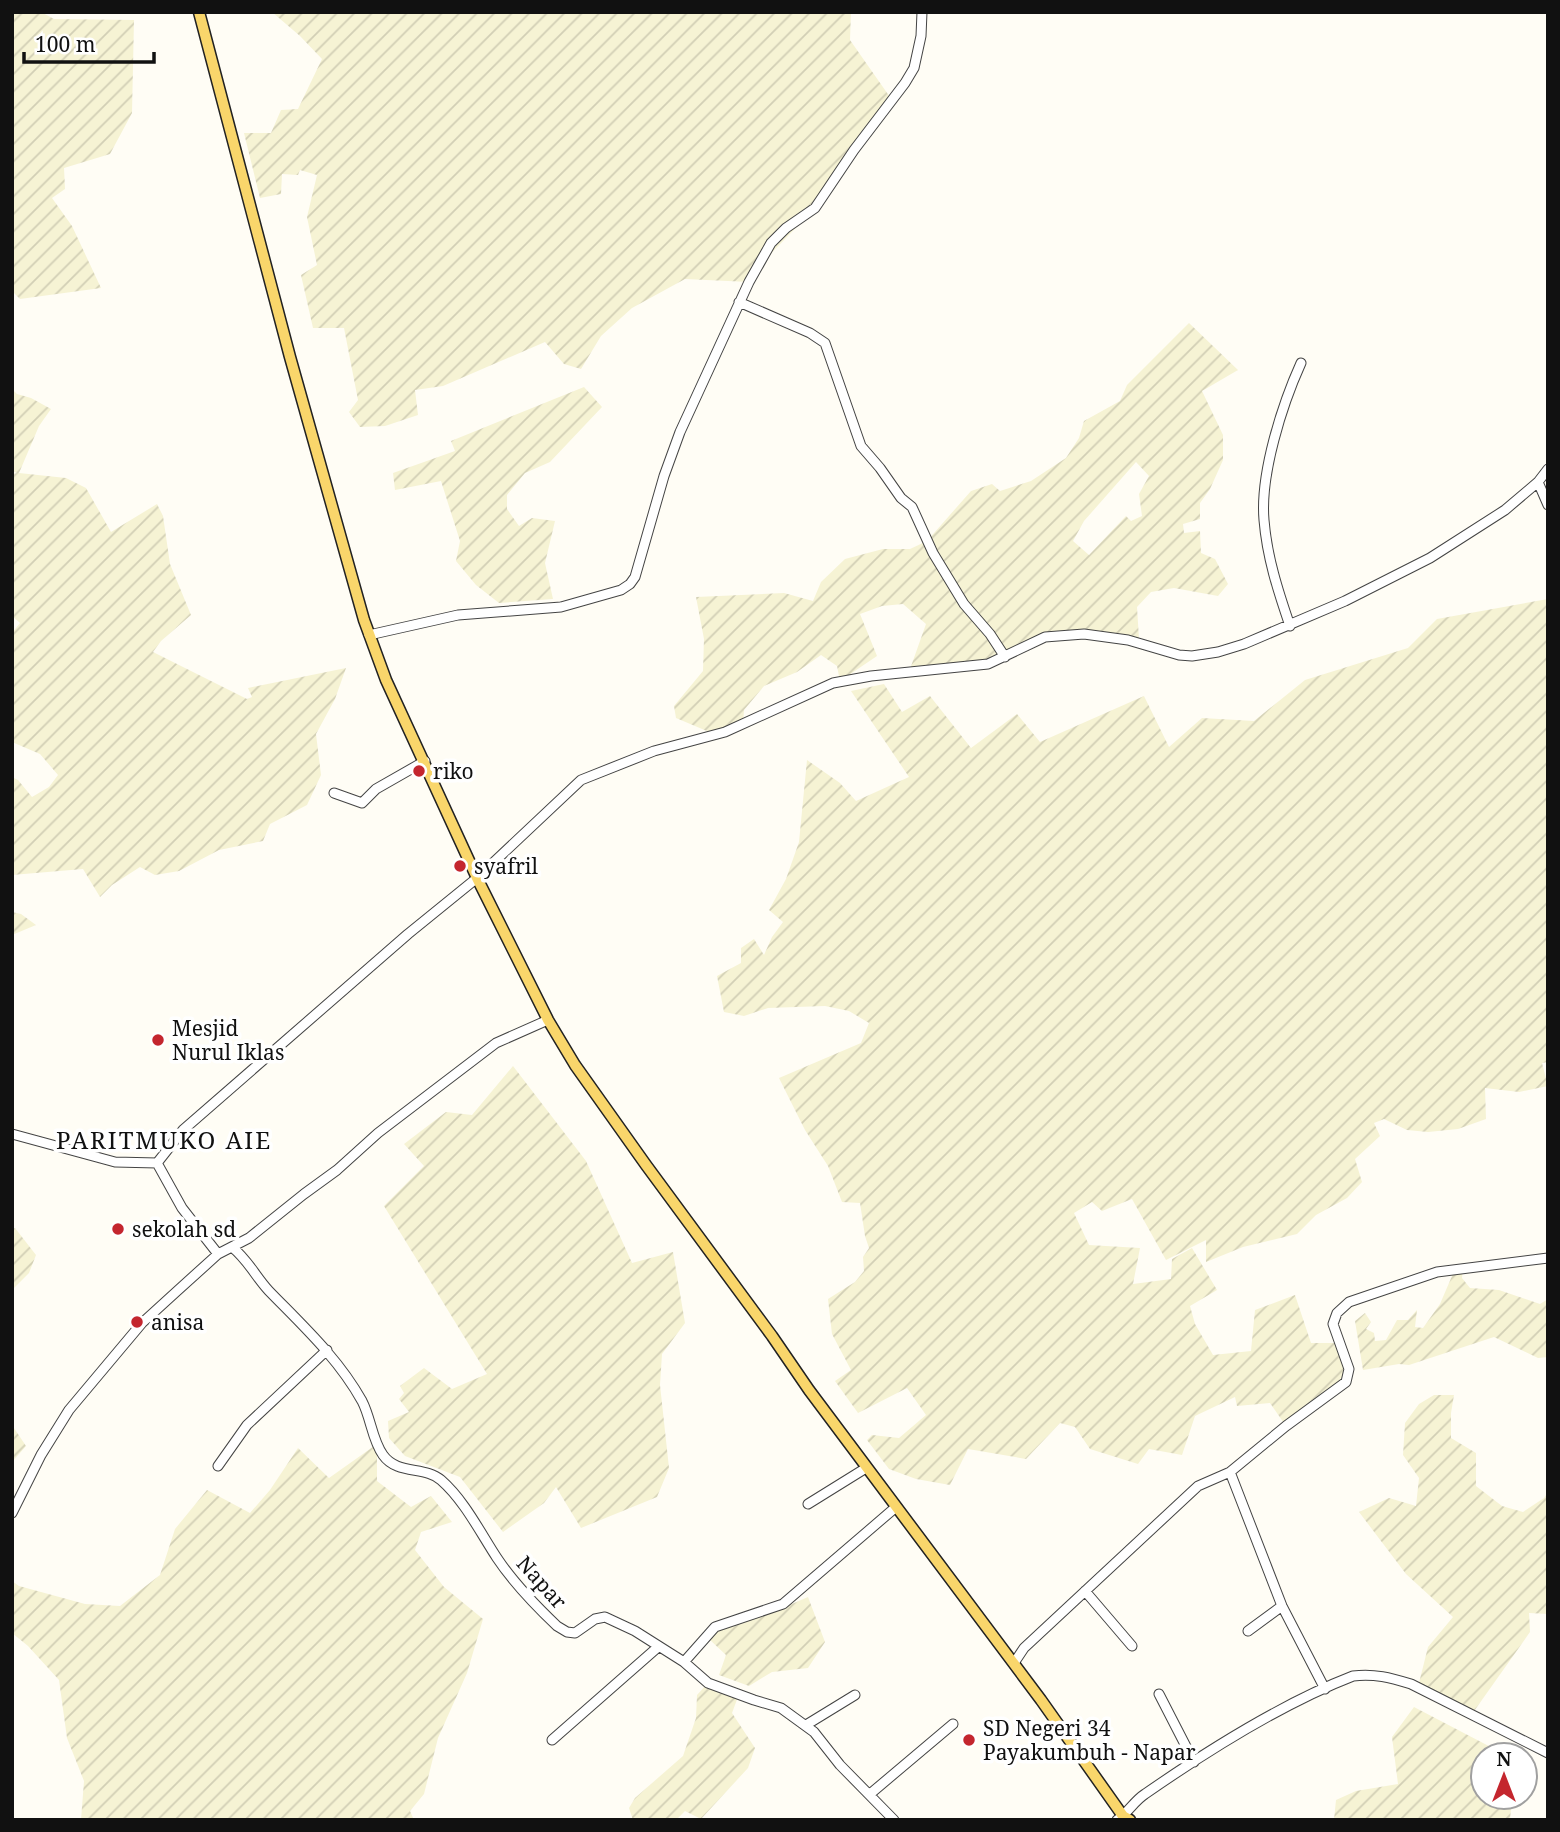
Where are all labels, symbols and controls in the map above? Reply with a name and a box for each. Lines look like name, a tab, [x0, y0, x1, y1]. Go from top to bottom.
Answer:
scale bar	[24, 21, 154, 65]
text: 100 m	[35, 30, 96, 58]
place label: riko	[433, 757, 474, 785]
marker: riko	[411, 763, 427, 779]
place label: syafril	[474, 852, 539, 880]
marker: syafril	[452, 858, 468, 874]
place label: Mesjid Nurul Iklas	[172, 1014, 284, 1066]
marker: Mesjid Nurul Iklas	[150, 1032, 166, 1048]
district label: PARITMUKO AIE	[56, 1123, 272, 1156]
place label: sekolah sd	[132, 1215, 236, 1243]
marker: sekolah sd	[110, 1221, 126, 1237]
place label: anisa	[151, 1308, 204, 1336]
marker: anisa	[129, 1314, 145, 1330]
street label: Napar	[511, 1549, 573, 1615]
place label: SD Negeri 34 Payakumbuh - Napar	[983, 1714, 1196, 1766]
marker: SD Negeri 34 Payakumbuh - Napar	[961, 1732, 977, 1748]
north arrow	[1469, 1741, 1539, 1811]
text: N	[1497, 1746, 1512, 1772]

